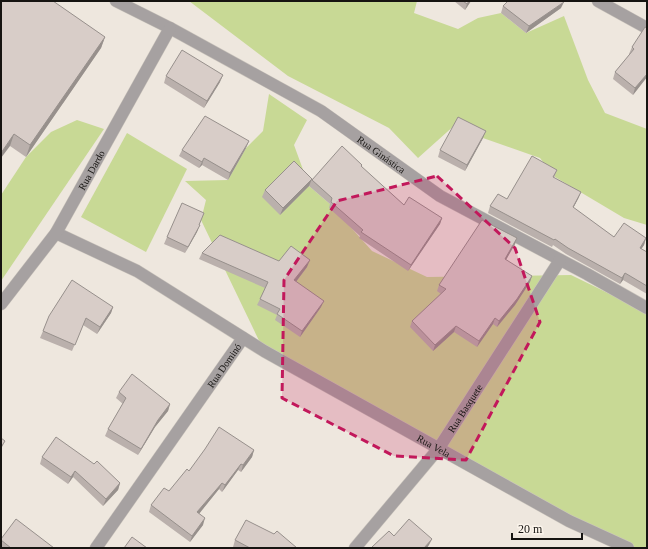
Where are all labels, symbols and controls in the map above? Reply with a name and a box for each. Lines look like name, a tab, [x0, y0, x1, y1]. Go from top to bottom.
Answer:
street label: Rua Ginástica	[355, 133, 408, 175]
street label: Rua Dardo	[76, 148, 106, 192]
street label: Rua Dominó	[205, 341, 243, 390]
street label: Rua Basquete	[445, 381, 485, 434]
street label: Rua Vela	[415, 432, 453, 460]
scale bar	[512, 515, 582, 541]
text: 20 m	[518, 522, 543, 536]

